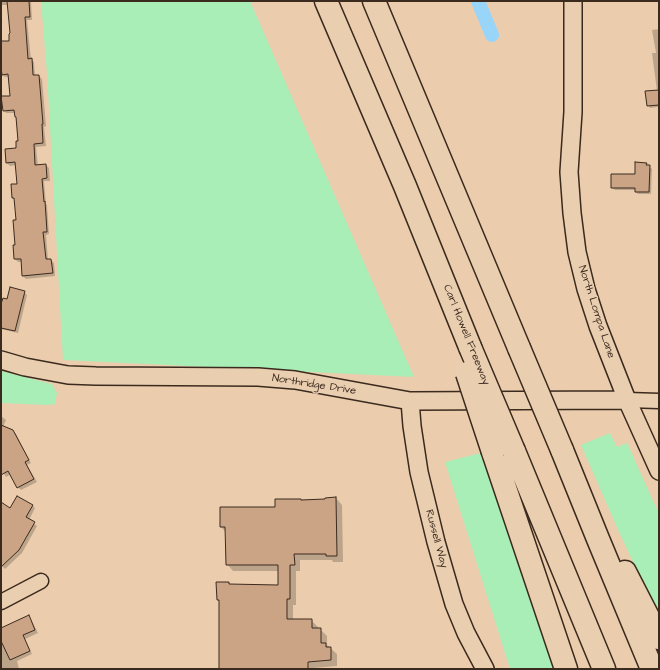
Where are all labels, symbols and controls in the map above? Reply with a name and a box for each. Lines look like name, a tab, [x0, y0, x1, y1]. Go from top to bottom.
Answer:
street label: North Lompa Lane	[575, 264, 617, 360]
street label: Carl Howell Freeway	[440, 283, 492, 387]
street label: Northridge Drive	[271, 372, 357, 398]
street label: Russell Way	[422, 508, 450, 570]

